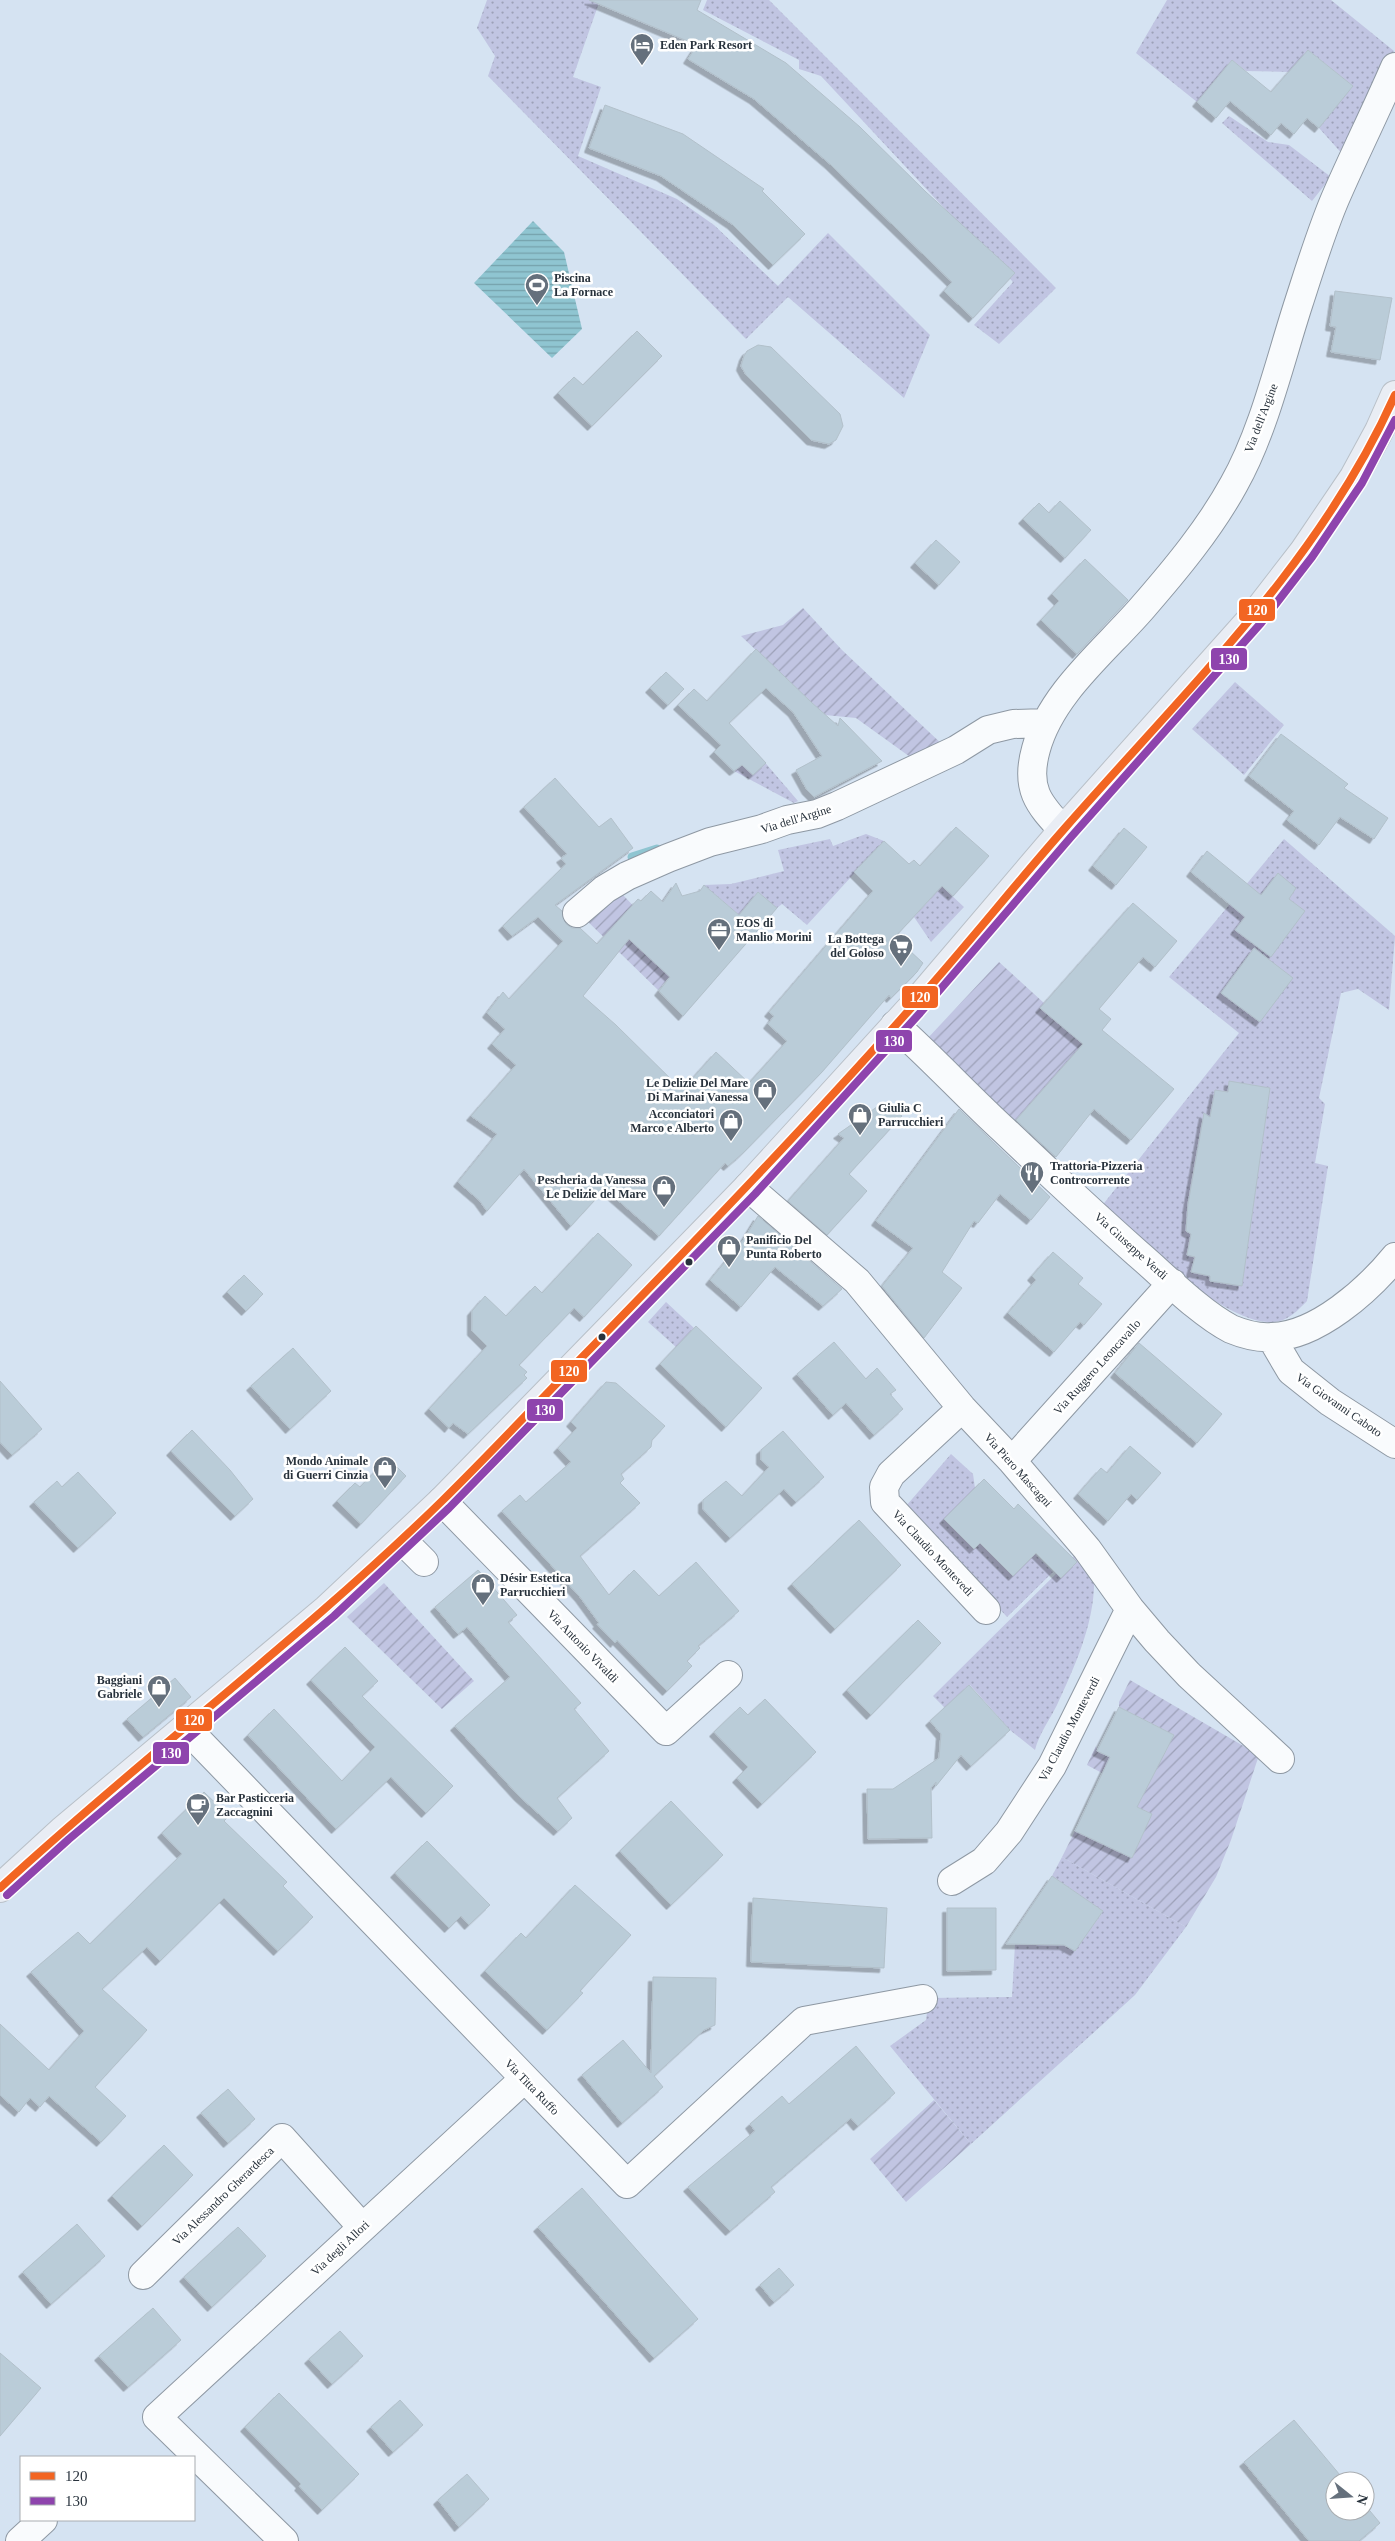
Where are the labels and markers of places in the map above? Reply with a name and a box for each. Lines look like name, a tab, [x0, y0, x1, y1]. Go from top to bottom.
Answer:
hotel icon: Eden Park Resort	[629, 32, 655, 66]
place label: Eden Park Resort	[660, 38, 752, 52]
place label: Piscina La Fornace	[554, 271, 614, 299]
sports icon: Piscina La Fornace	[524, 272, 550, 306]
place label: EOS di Manlio Morini	[736, 916, 812, 944]
office icon: EOS di Manlio Morini	[706, 917, 732, 951]
place label: La Bottega del Goloso	[828, 932, 884, 960]
supermarket icon: La Bottega del Goloso	[888, 933, 914, 967]
place label: Le Delizie Del Mare Di Marinai Vanessa	[646, 1076, 749, 1104]
shop icon: Le Delizie Del Mare Di Marinai Vanessa	[752, 1077, 778, 1111]
place label: Giulia C Parrucchieri	[878, 1101, 944, 1129]
shop icon: Giulia C Parrucchieri	[847, 1102, 873, 1136]
place label: Acconciatori Marco e Alberto	[630, 1107, 715, 1135]
shop icon: Acconciatori Marco e Alberto	[718, 1108, 744, 1142]
place label: Trattoria-Pizzeria Controcorrente	[1050, 1159, 1142, 1187]
restaurant icon: Trattoria-Pizzeria Controcorrente	[1019, 1160, 1045, 1194]
place label: Pescheria da Vanessa Le Delizie del Mare	[537, 1173, 647, 1201]
shop icon: Pescheria da Vanessa Le Delizie del Mare	[651, 1174, 677, 1208]
place label: Panificio Del Punta Roberto	[746, 1233, 822, 1261]
shop icon: Panificio Del Punta Roberto	[716, 1234, 742, 1268]
unlabelled marker	[684, 1257, 694, 1267]
unlabelled marker	[597, 1332, 607, 1342]
place label: Mondo Animale di Guerri Cinzia	[283, 1454, 369, 1482]
shop icon: Mondo Animale di Guerri Cinzia	[372, 1455, 398, 1489]
place label: Désir Estetica Parrucchieri	[500, 1571, 571, 1599]
shop icon: Désir Estetica Parrucchieri	[470, 1572, 496, 1606]
place label: Baggiani Gabriele	[97, 1673, 143, 1701]
shop icon: Baggiani Gabriele	[146, 1674, 172, 1708]
place label: Bar Pasticceria Zaccagnini	[216, 1791, 294, 1819]
cafe icon: Bar Pasticceria Zaccagnini	[185, 1792, 211, 1826]

